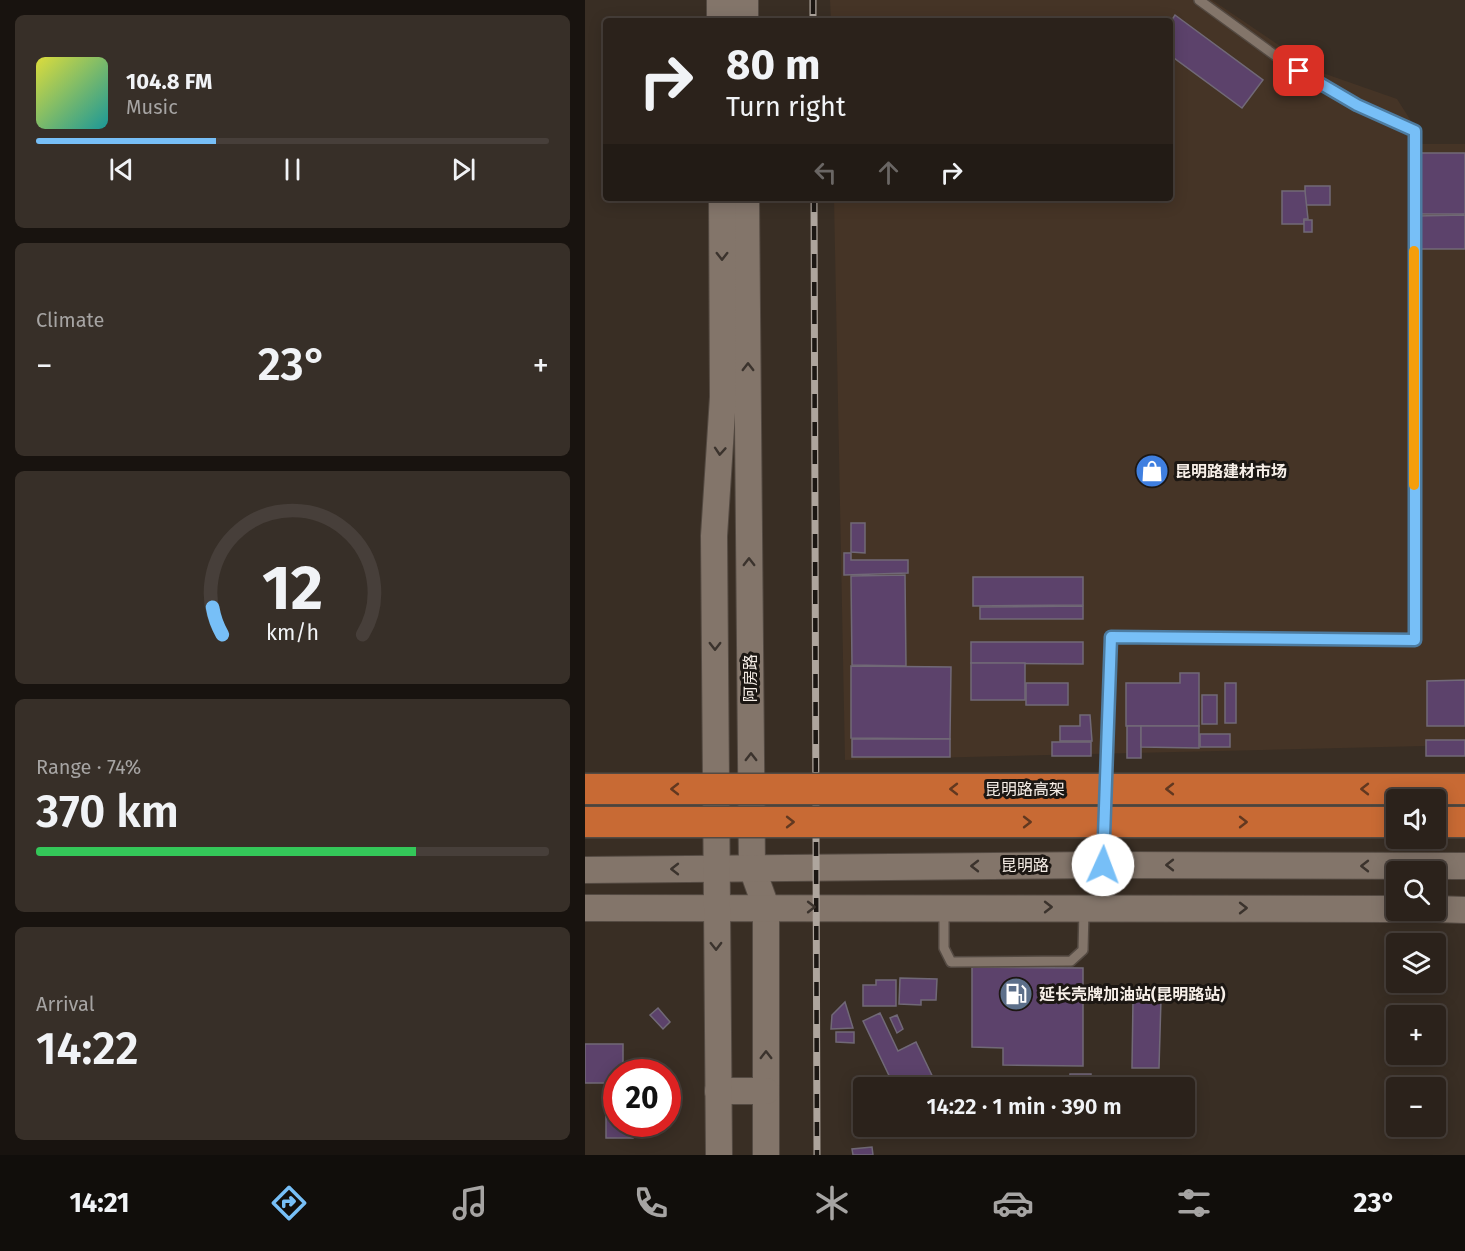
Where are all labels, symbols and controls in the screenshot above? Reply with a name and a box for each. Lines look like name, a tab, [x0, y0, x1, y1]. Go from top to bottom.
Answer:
text: 80 m	[726, 40, 820, 90]
icon: right	[627, 42, 705, 120]
pin	[1273, 45, 1324, 96]
icon: arrive	[1282, 54, 1315, 87]
text: 104.8 FM	[126, 68, 212, 95]
text: Turn right	[726, 91, 846, 123]
text: Music	[126, 95, 178, 119]
icon: previous	[105, 153, 138, 186]
icon: pause	[276, 153, 309, 186]
icon: next	[447, 153, 480, 186]
icon: left	[809, 156, 842, 189]
icon: ahead	[872, 156, 905, 189]
icon: right	[935, 156, 968, 189]
one-way arrow	[716, 252, 728, 261]
text: Climate	[36, 308, 104, 332]
text: 23°	[258, 338, 327, 392]
text: −	[36, 346, 53, 386]
text: +	[533, 346, 549, 386]
one-way arrow	[742, 363, 754, 372]
one-way arrow	[713, 447, 726, 456]
shop icon: 昆明路建材市场	[1134, 453, 1170, 489]
place label: 昆明路建材市场	[1175, 462, 1287, 481]
text: 12	[262, 551, 323, 626]
one-way arrow	[743, 558, 756, 567]
text: km/h	[266, 620, 319, 646]
one-way arrow	[709, 642, 721, 651]
street label: 阿房路	[741, 654, 760, 702]
one-way arrow	[745, 753, 757, 762]
text: Range · 74%	[36, 755, 141, 779]
street label: 昆明路高架	[985, 780, 1065, 799]
one-way arrow	[670, 783, 679, 795]
one-way arrow	[949, 783, 958, 795]
one-way arrow	[1165, 783, 1174, 795]
one-way arrow	[1360, 783, 1369, 795]
text: 370 km	[36, 785, 179, 839]
map controls	[1386, 789, 1446, 1137]
button: sound	[1386, 789, 1446, 849]
one-way arrow	[786, 816, 795, 828]
one-way arrow	[1023, 816, 1032, 828]
one-way arrow	[1239, 816, 1248, 828]
position arrow	[1071, 833, 1135, 897]
street label: 昆明路	[1001, 856, 1049, 875]
one-way arrow	[1165, 859, 1174, 871]
one-way arrow	[970, 860, 979, 872]
one-way arrow	[1360, 860, 1369, 872]
button: search	[1386, 861, 1446, 921]
one-way arrow	[670, 863, 679, 875]
one-way arrow	[807, 901, 816, 913]
one-way arrow	[1044, 901, 1053, 913]
one-way arrow	[1239, 902, 1248, 914]
button: layers	[1386, 933, 1446, 993]
one-way arrow	[709, 942, 722, 951]
fuel station icon: 延长壳牌加油站(昆明路站)	[998, 976, 1034, 1012]
place label: 延长壳牌加油站(昆明路站)	[1039, 985, 1225, 1004]
text: Arrival	[36, 992, 95, 1016]
button: +	[1386, 1005, 1446, 1065]
text: 14:22	[36, 1022, 138, 1076]
one-way arrow	[760, 1050, 772, 1059]
speed limit sign: 20	[603, 1059, 681, 1137]
button: −	[1386, 1077, 1446, 1137]
text: 14:22 · 1 min · 390 m	[926, 1093, 1122, 1120]
icon: directions	[268, 1182, 310, 1224]
icon: music	[449, 1182, 491, 1224]
icon: phone	[630, 1182, 672, 1224]
icon: climate	[811, 1182, 853, 1224]
icon: car	[992, 1182, 1034, 1224]
icon: filters	[1173, 1182, 1215, 1224]
text: 14:21	[69, 1187, 130, 1219]
text: 23°	[1354, 1187, 1396, 1219]

